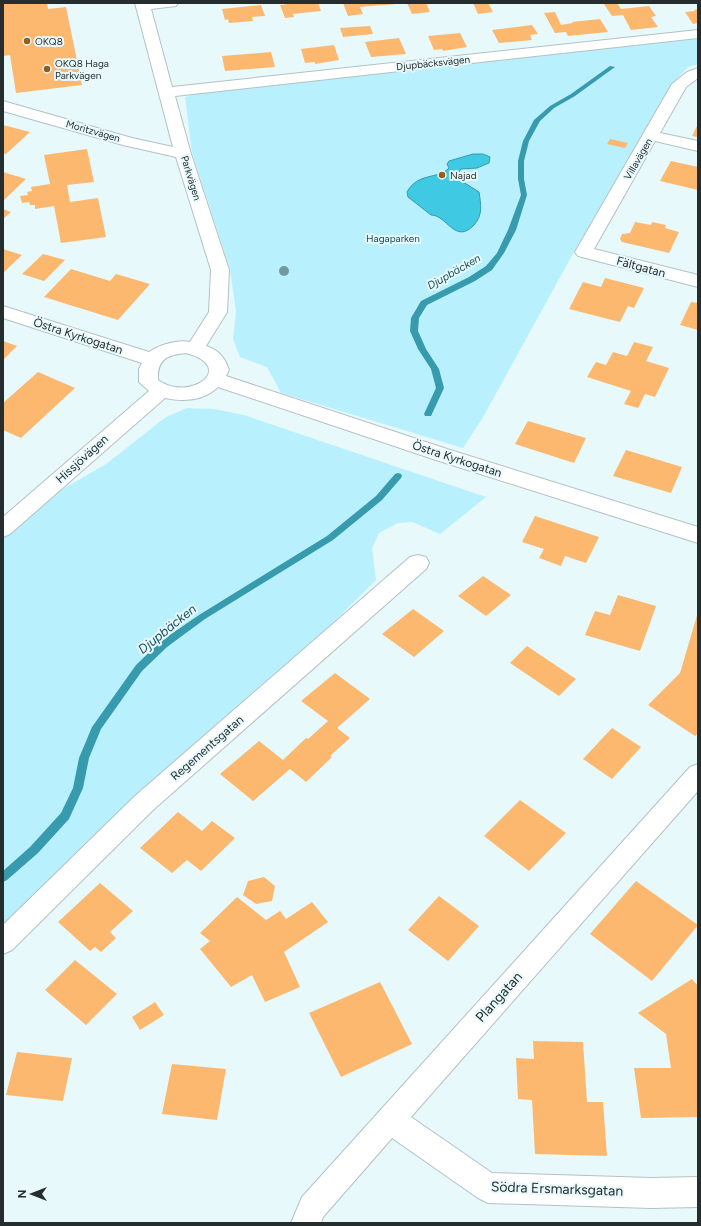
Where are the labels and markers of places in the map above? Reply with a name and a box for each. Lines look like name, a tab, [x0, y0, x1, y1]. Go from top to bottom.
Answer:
place label: OKQ8	[35, 35, 63, 48]
marker: OKQ8	[22, 36, 32, 46]
place label: OKQ8 Haga Parkvägen	[55, 57, 109, 82]
marker: OKQ8 Haga Parkvägen	[42, 64, 52, 74]
place label: Najad	[450, 169, 477, 182]
marker: Najad	[437, 170, 447, 180]

